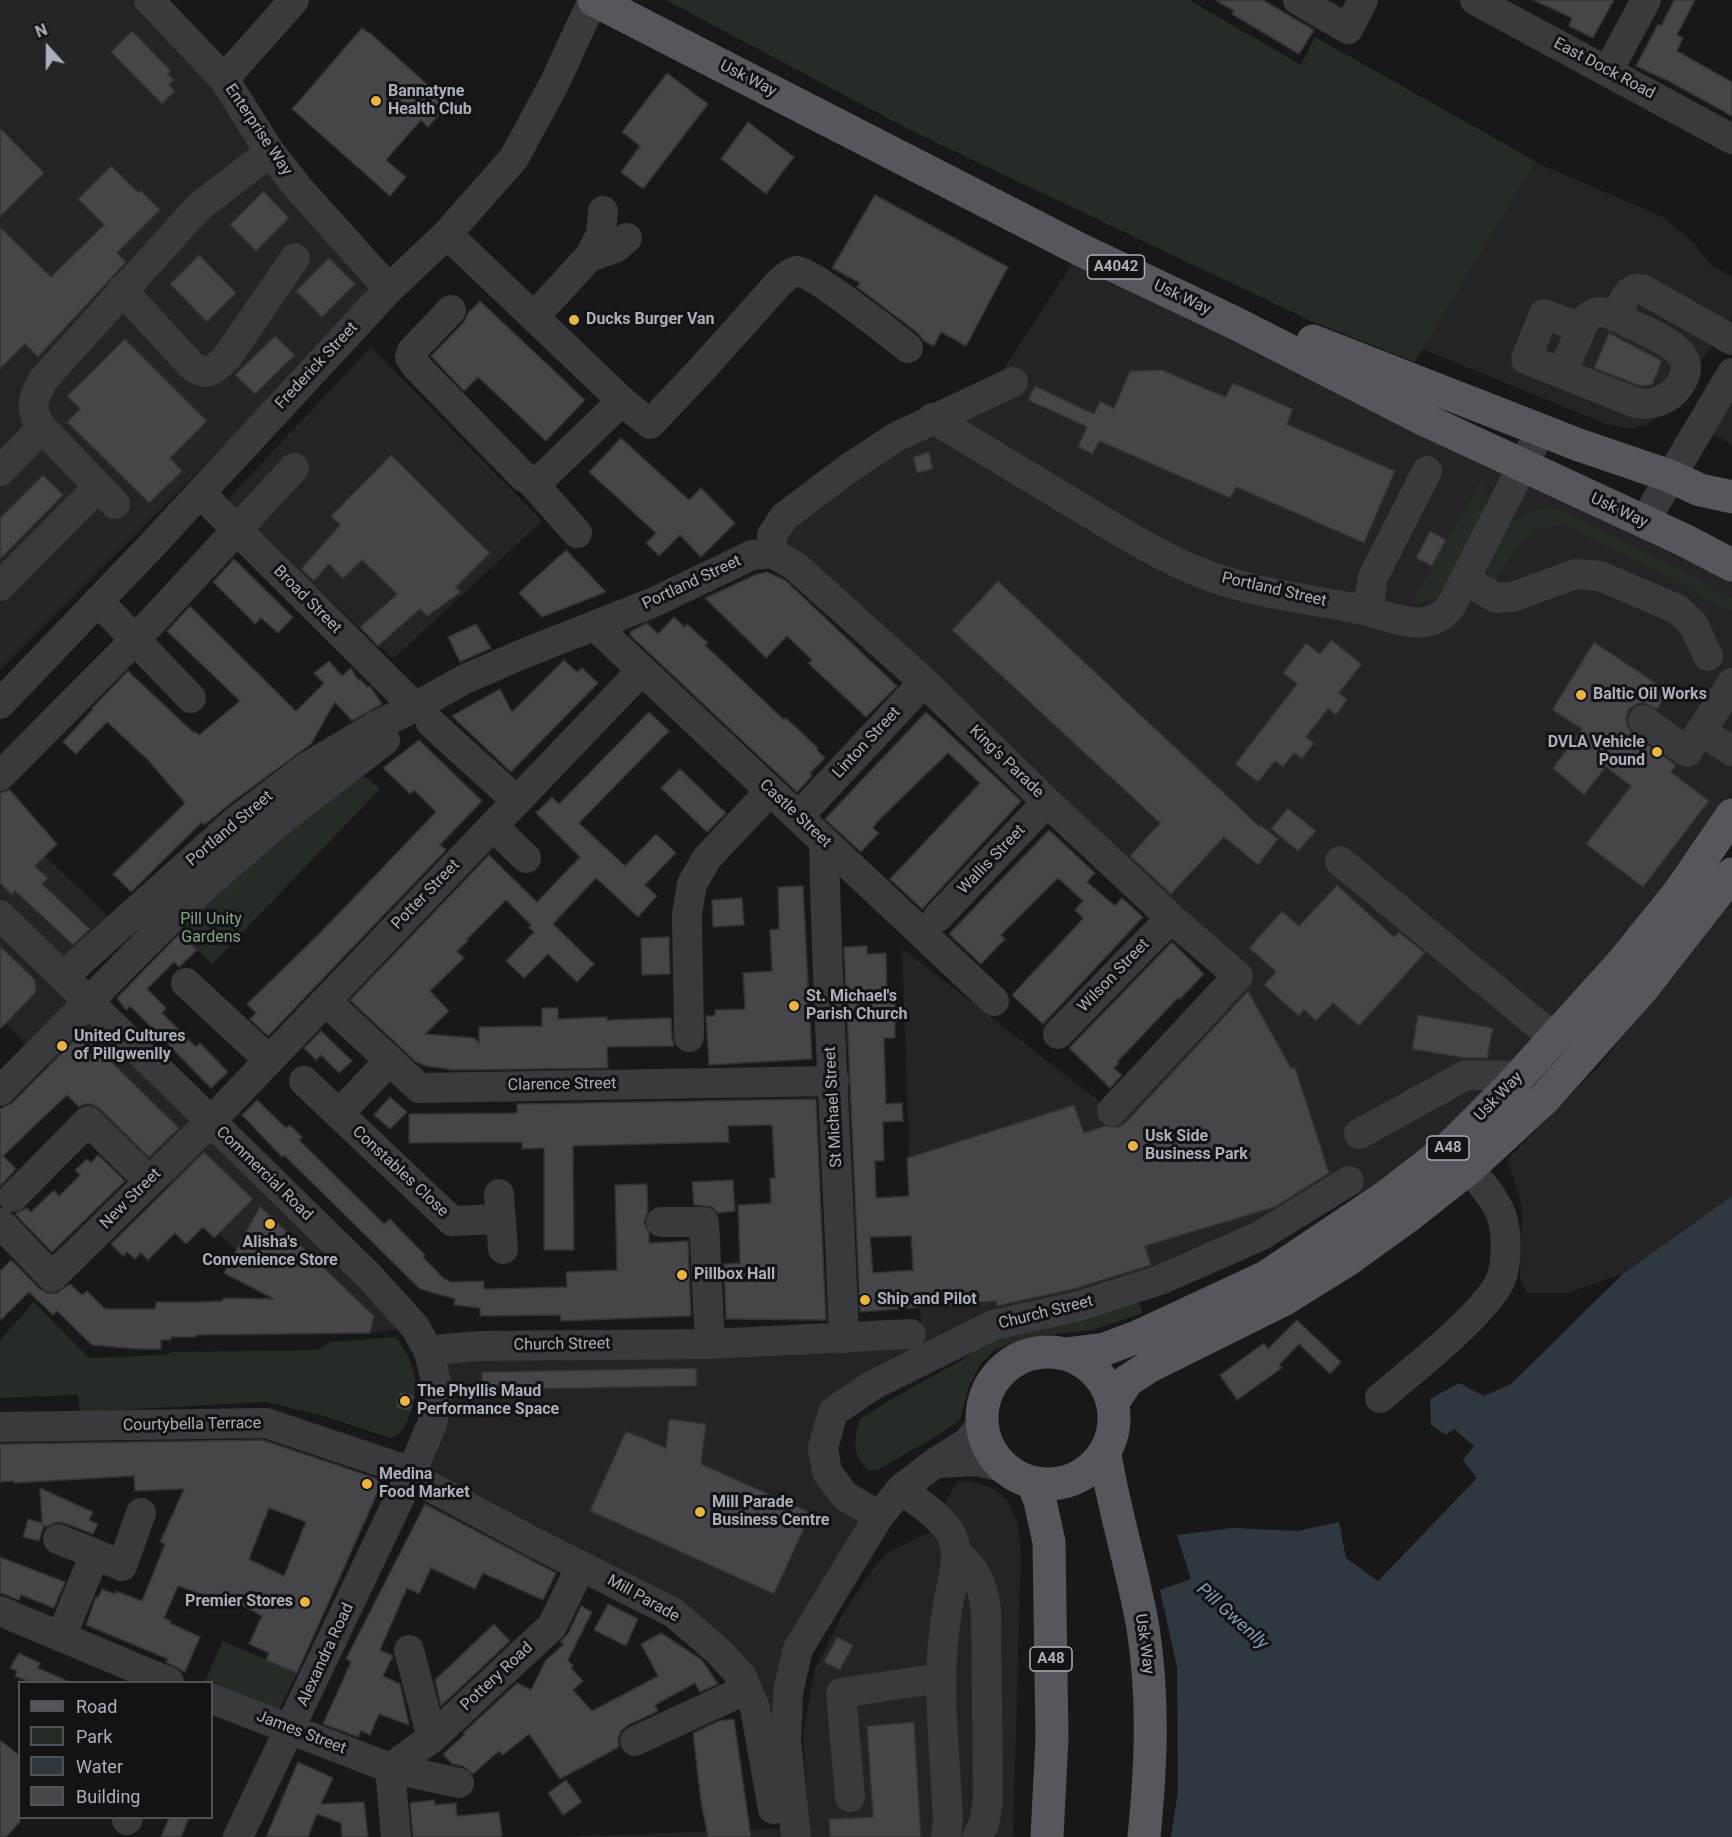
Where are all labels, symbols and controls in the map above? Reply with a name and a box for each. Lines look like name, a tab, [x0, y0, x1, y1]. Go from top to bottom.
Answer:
north arrow	[18, 18, 78, 78]
text: N	[33, 20, 50, 42]
street label: East Dock Road	[1550, 34, 1658, 104]
street label: Usk Way	[717, 57, 779, 101]
street label: Enterprise Way	[220, 81, 296, 179]
place label: Bannatyne Health Club	[388, 82, 472, 120]
marker: Bannatyne Health Club	[369, 94, 383, 108]
road number: A4042	[1088, 255, 1144, 279]
street label: Usk Way	[1150, 276, 1214, 320]
place label: Ducks Burger Van	[586, 310, 715, 330]
marker: Ducks Burger Van	[567, 313, 581, 327]
street label: Frederick Street	[272, 319, 362, 413]
street label: Usk Way	[1587, 489, 1651, 533]
street label: Portland Street	[640, 552, 744, 614]
street label: Broad Street	[269, 562, 345, 638]
street label: Portland Street	[1220, 569, 1328, 611]
place label: Baltic Oil Works	[1593, 685, 1707, 705]
marker: Baltic Oil Works	[1574, 688, 1588, 702]
street label: Linton Street	[829, 703, 905, 783]
street label: King's Parade	[965, 722, 1047, 802]
place label: DVLA Vehicle Pound	[1548, 733, 1645, 771]
marker: DVLA Vehicle Pound	[1650, 745, 1664, 759]
street label: Castle Street	[755, 776, 835, 852]
street label: Portland Street	[183, 787, 277, 871]
street label: Wallis Street	[954, 821, 1030, 899]
street label: Potter Street	[388, 856, 464, 934]
park label: Pill Unity Gardens	[180, 910, 242, 948]
street label: Wilson Street	[1074, 935, 1154, 1017]
place label: St. Michael's Parish Church	[806, 987, 907, 1025]
marker: St. Michael's Parish Church	[787, 999, 801, 1013]
place label: United Cultures of Pillgwenlly	[74, 1027, 185, 1065]
marker: United Cultures of Pillgwenlly	[55, 1039, 69, 1053]
street label: St Michael Street	[821, 1046, 847, 1168]
street label: Usk Way	[1471, 1068, 1527, 1126]
street label: Clarence Street	[508, 1074, 616, 1096]
street label: Commercial Road	[212, 1123, 316, 1225]
street label: Constables Close	[348, 1123, 452, 1221]
place label: Usk Side Business Park	[1145, 1127, 1248, 1165]
road number: A48	[1427, 1136, 1469, 1160]
marker: Usk Side Business Park	[1126, 1139, 1140, 1153]
street label: New Street	[97, 1165, 165, 1233]
marker: Alisha's Convenience Store	[263, 1217, 277, 1231]
place label: Alisha's Convenience Store	[202, 1233, 338, 1271]
place label: Pillbox Hall	[694, 1265, 775, 1285]
marker: Pillbox Hall	[675, 1268, 689, 1282]
place label: Ship and Pilot	[877, 1290, 977, 1310]
street label: Church Street	[997, 1292, 1095, 1334]
marker: Ship and Pilot	[858, 1293, 872, 1307]
street label: Church Street	[513, 1335, 611, 1355]
place label: The Phyllis Maud Performance Space	[417, 1382, 559, 1420]
marker: The Phyllis Maud Performance Space	[398, 1394, 412, 1408]
street label: Courtybella Terrace	[123, 1414, 261, 1436]
place label: Medina Food Market	[379, 1465, 470, 1503]
marker: Medina Food Market	[360, 1477, 374, 1491]
place label: Mill Parade Business Centre	[712, 1493, 829, 1531]
marker: Mill Parade Business Centre	[693, 1505, 707, 1519]
street label: Mill Parade	[604, 1571, 682, 1627]
water label: Pill Gwenlly	[1192, 1579, 1272, 1655]
place label: Premier Stores	[185, 1592, 293, 1612]
marker: Premier Stores	[298, 1595, 312, 1609]
street label: Alexandra Road	[294, 1600, 358, 1710]
street label: Usk Way	[1130, 1613, 1158, 1675]
street label: Pottery Road	[457, 1639, 537, 1715]
road number: A48	[1030, 1647, 1072, 1671]
legend	[18, 1681, 213, 1819]
text: Road	[76, 1696, 117, 1717]
street label: James Street	[253, 1707, 349, 1759]
text: Park	[76, 1726, 112, 1747]
text: Water	[76, 1756, 123, 1777]
text: Building	[76, 1786, 140, 1807]

